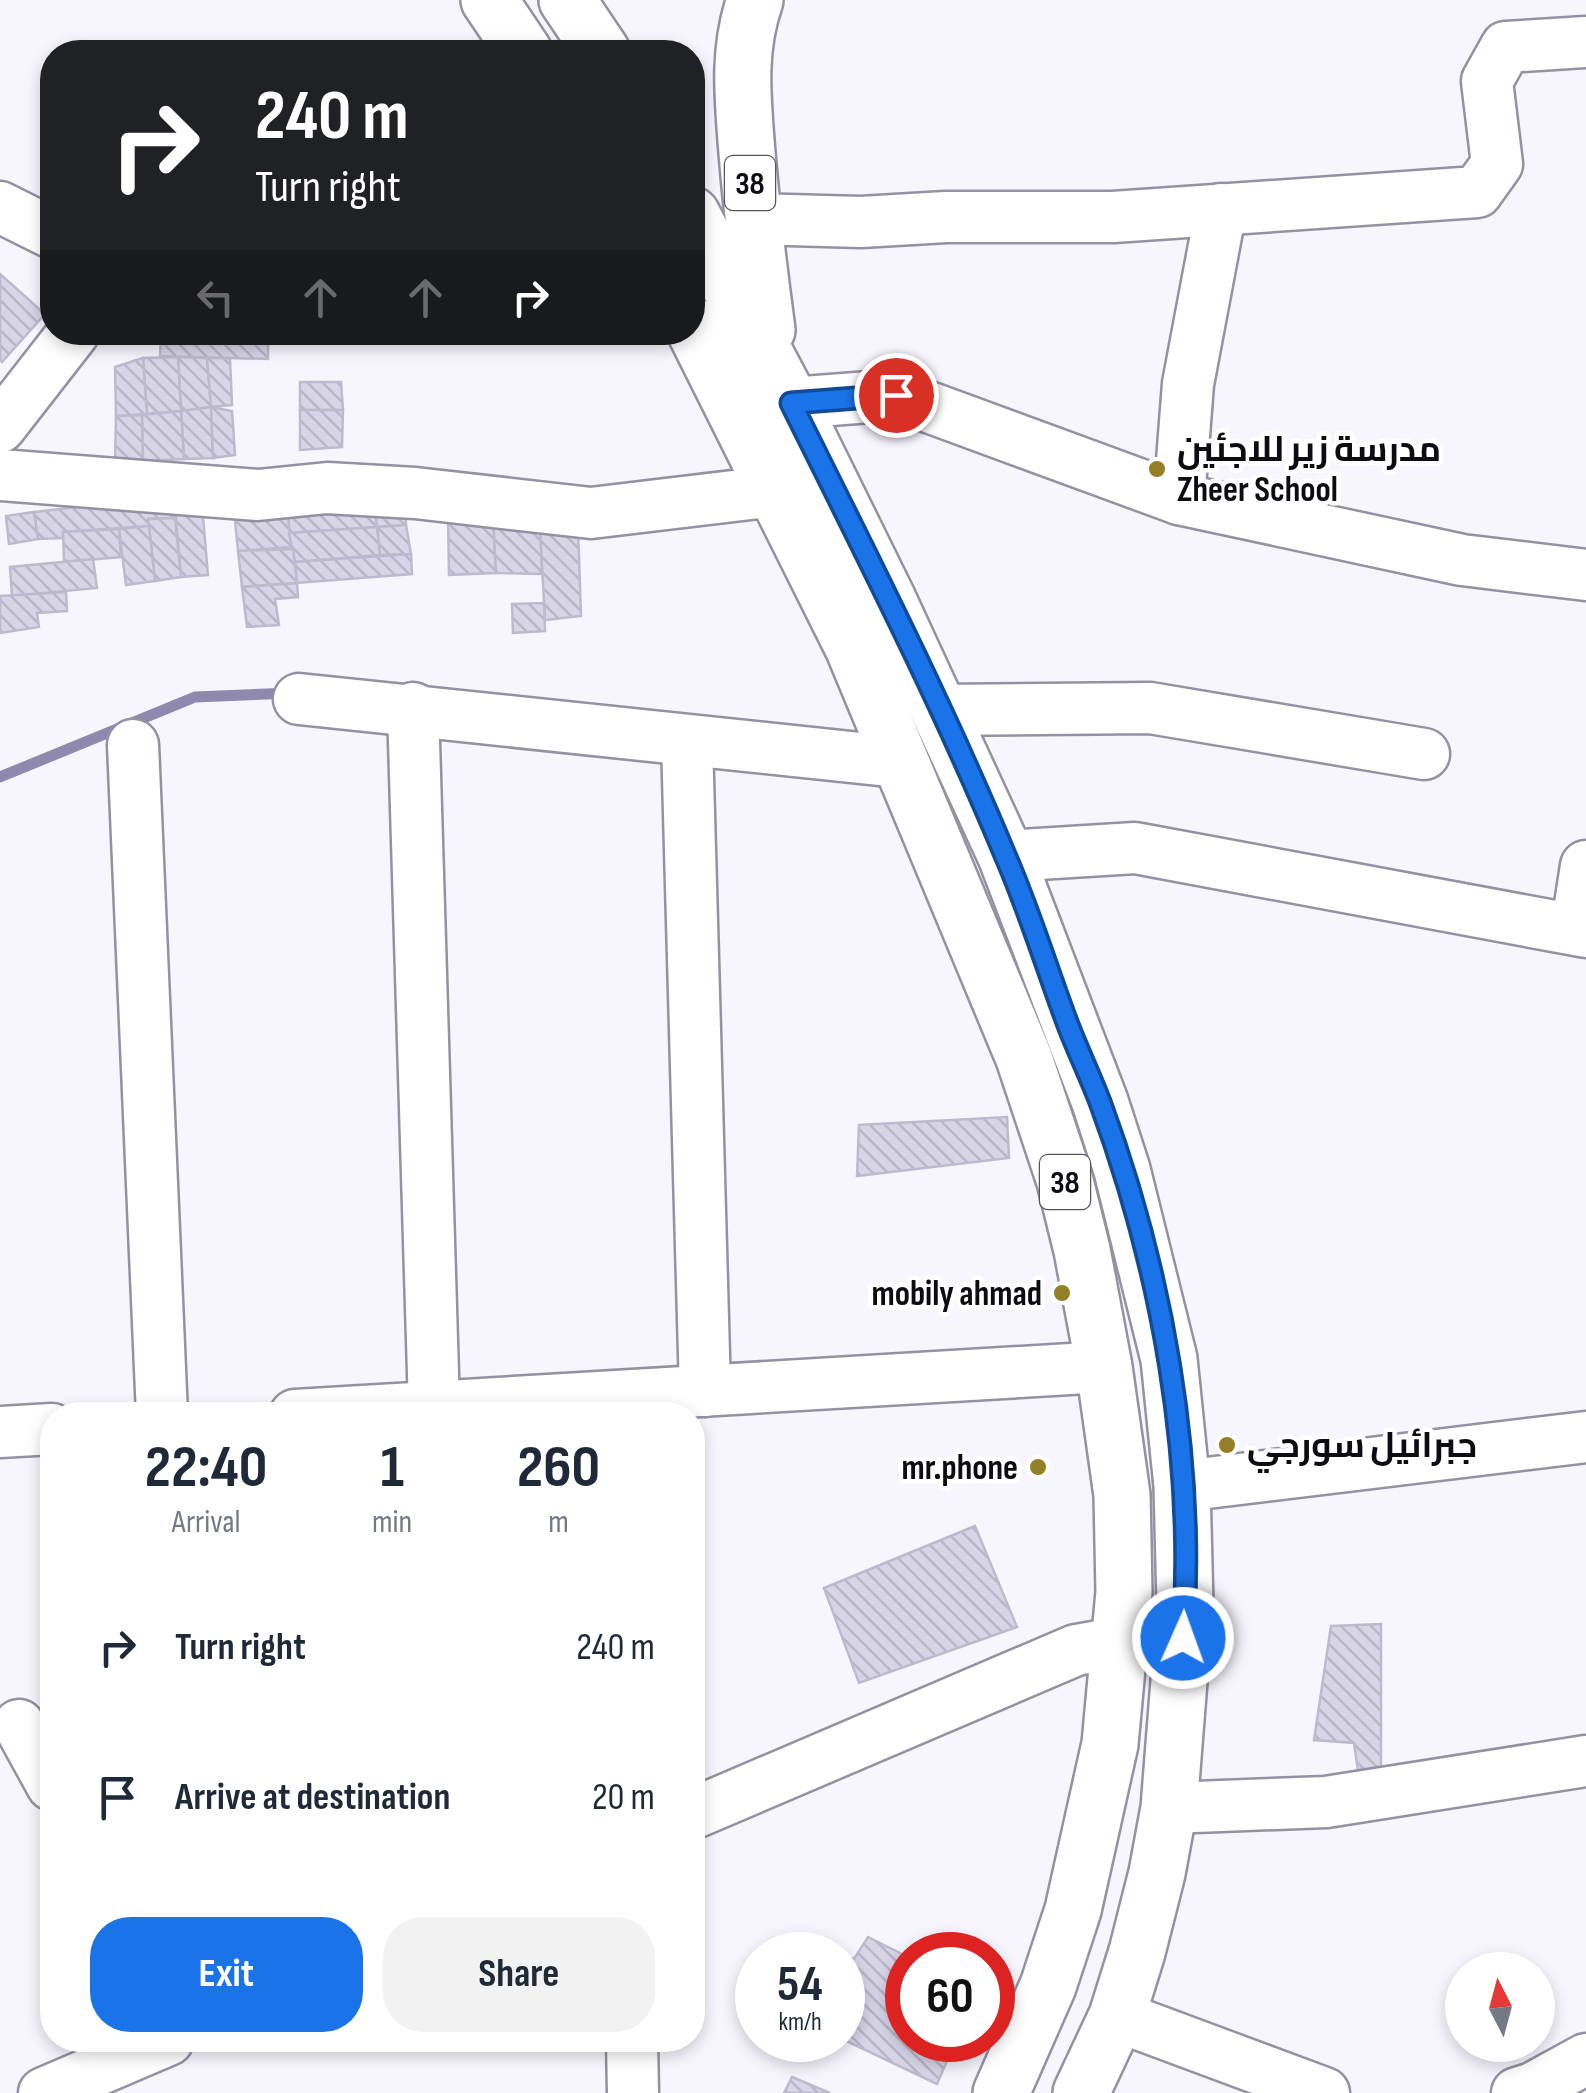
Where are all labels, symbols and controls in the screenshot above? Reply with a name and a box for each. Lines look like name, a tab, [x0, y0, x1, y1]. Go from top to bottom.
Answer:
text: 240 m	[255, 75, 409, 159]
icon: right	[90, 80, 220, 210]
road number: 38	[725, 156, 775, 210]
text: Turn right	[255, 160, 401, 215]
icon: left	[188, 270, 243, 325]
icon: ahead	[293, 270, 348, 325]
icon: ahead	[398, 270, 453, 325]
icon: right	[503, 270, 558, 325]
pin	[854, 353, 939, 438]
icon: arrive	[869, 368, 924, 423]
place label: مدرسة زير للاجئين Zheer School	[1177, 429, 1441, 512]
marker: مدرسة زير للاجئين Zheer School	[1146, 458, 1168, 480]
road number: 38	[1040, 1155, 1090, 1209]
place label: mobily ahmad	[871, 1273, 1042, 1316]
marker: mobily ahmad	[1051, 1282, 1073, 1304]
place label: جبرائيل سورجي	[1247, 1425, 1477, 1473]
text: 22:40	[145, 1432, 267, 1504]
text: 1	[380, 1432, 404, 1504]
text: 260	[517, 1432, 600, 1504]
marker: جبرائيل سورجي	[1216, 1434, 1238, 1456]
place label: mr.phone	[902, 1447, 1018, 1490]
marker: mr.phone	[1027, 1456, 1049, 1478]
text: Arrival	[172, 1503, 240, 1542]
text: min	[372, 1503, 412, 1542]
text: m	[548, 1503, 569, 1542]
position arrow	[1131, 1586, 1235, 1690]
icon: right	[90, 1620, 145, 1675]
text: Turn right	[175, 1625, 306, 1670]
text: 240 m	[576, 1625, 655, 1670]
icon: arrive	[90, 1770, 145, 1825]
text: Arrive at destination	[175, 1775, 450, 1820]
text: 20 m	[592, 1775, 655, 1820]
button: Exit	[90, 1917, 363, 2032]
button: Share	[383, 1917, 655, 2032]
speed limit sign: 60	[885, 1932, 1015, 2062]
north arrow	[1445, 1952, 1555, 2062]
map controls	[1445, 1952, 1555, 2062]
text: 54	[777, 1955, 823, 2015]
text: km/h	[778, 2007, 822, 2038]

